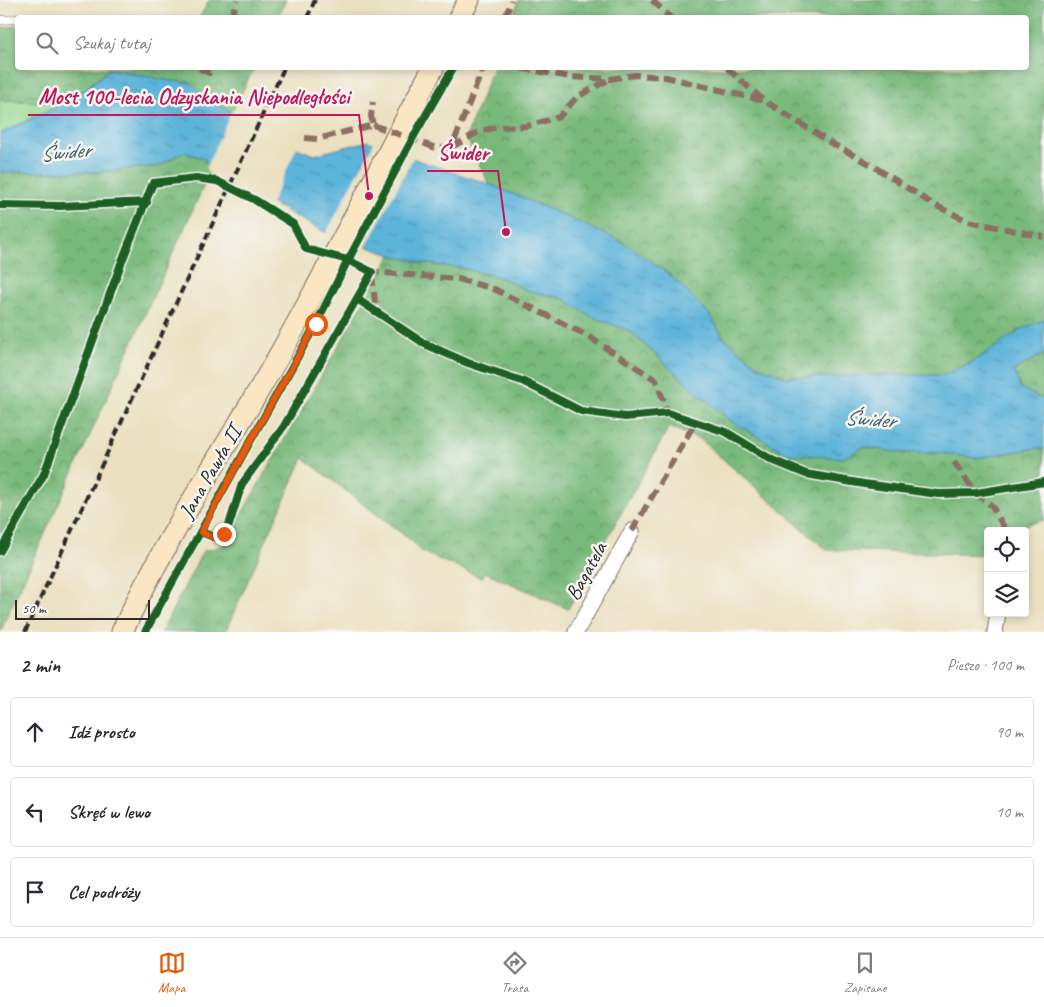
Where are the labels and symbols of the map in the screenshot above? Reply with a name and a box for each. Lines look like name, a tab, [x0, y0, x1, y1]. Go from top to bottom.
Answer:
callout: Most 100-lecia Odzyskania Niepodległości	[28, 78, 359, 115]
text: Most 100-lecia Odzyskania Niepodległości	[38, 83, 352, 111]
callout: Świder	[427, 134, 498, 171]
water label: Świder	[39, 135, 96, 169]
text: Świder	[438, 138, 490, 167]
route start	[305, 313, 328, 336]
water label: Świder	[844, 403, 900, 435]
street label: Jana Pawła II	[173, 417, 249, 524]
route end	[213, 523, 236, 546]
street label: Bagatela	[559, 536, 613, 605]
scale bar	[15, 597, 150, 620]

